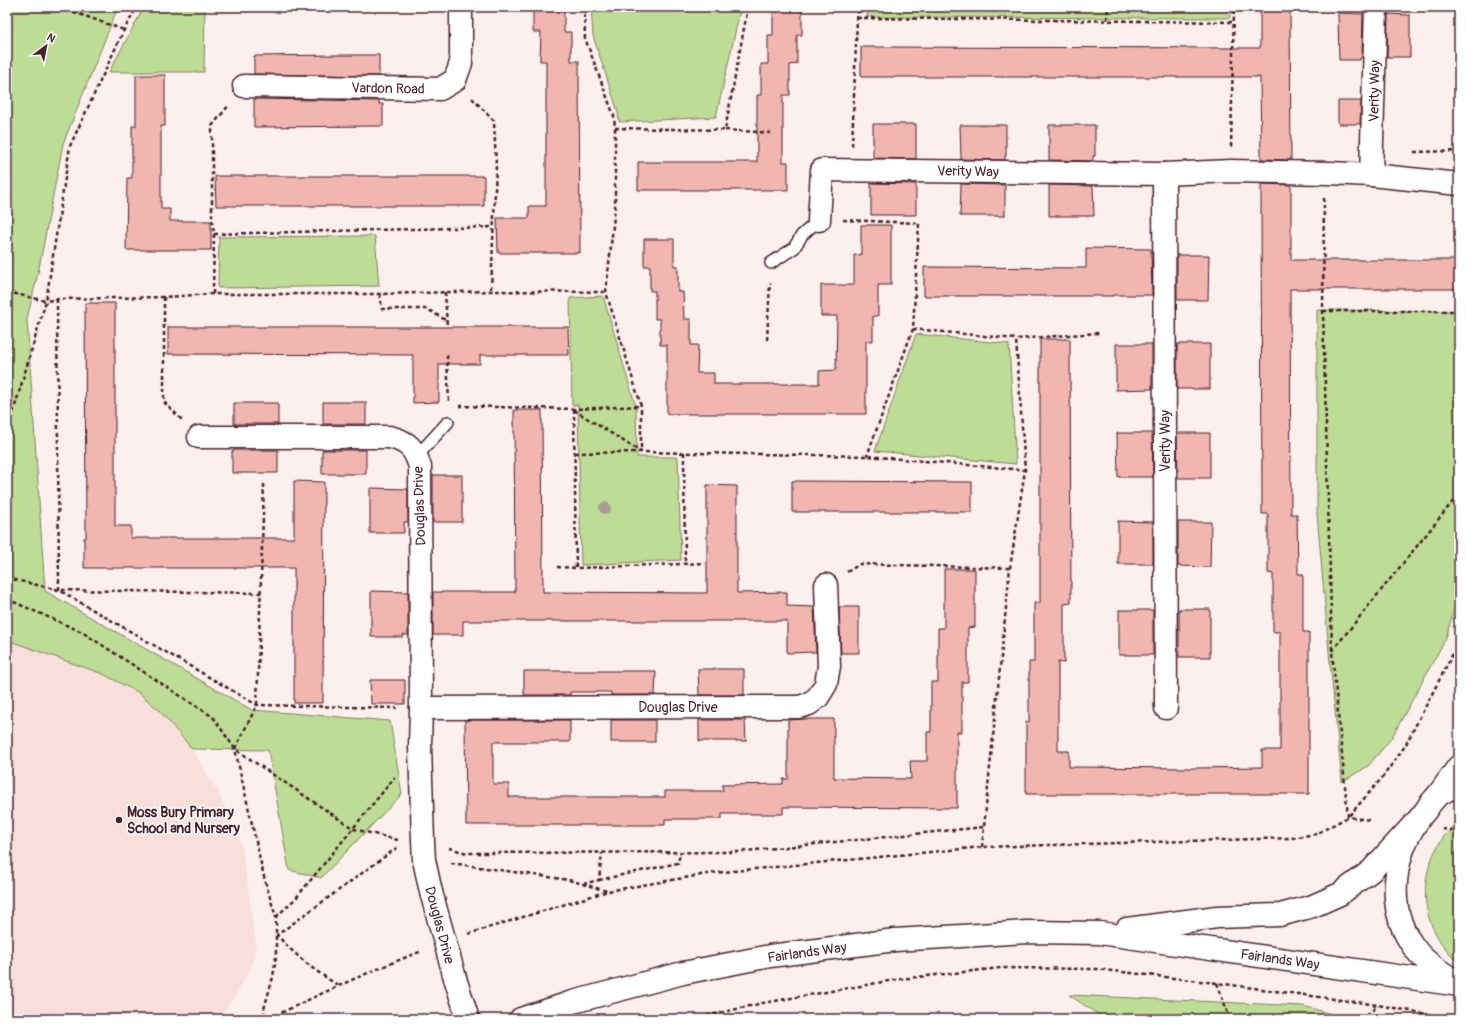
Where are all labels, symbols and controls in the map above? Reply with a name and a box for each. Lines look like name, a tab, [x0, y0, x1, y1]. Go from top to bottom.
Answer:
north arrow	[26, 26, 66, 66]
text: N	[44, 30, 58, 46]
street label: Verity Way	[1365, 60, 1384, 122]
street label: Vardon Road	[351, 79, 425, 98]
street label: Verity Way	[937, 162, 999, 181]
street label: Verity Way	[1157, 410, 1174, 472]
street label: Douglas Drive	[410, 466, 429, 546]
street label: Douglas Drive	[638, 699, 718, 716]
place label: Moss Bury Primary School and Nursery	[127, 804, 240, 837]
marker: Moss Bury Primary School and Nursery	[114, 815, 124, 825]
street label: Douglas Drive	[421, 885, 458, 966]
street label: Fairlands Way	[767, 939, 848, 966]
street label: Fairlands Way	[1239, 946, 1321, 973]

